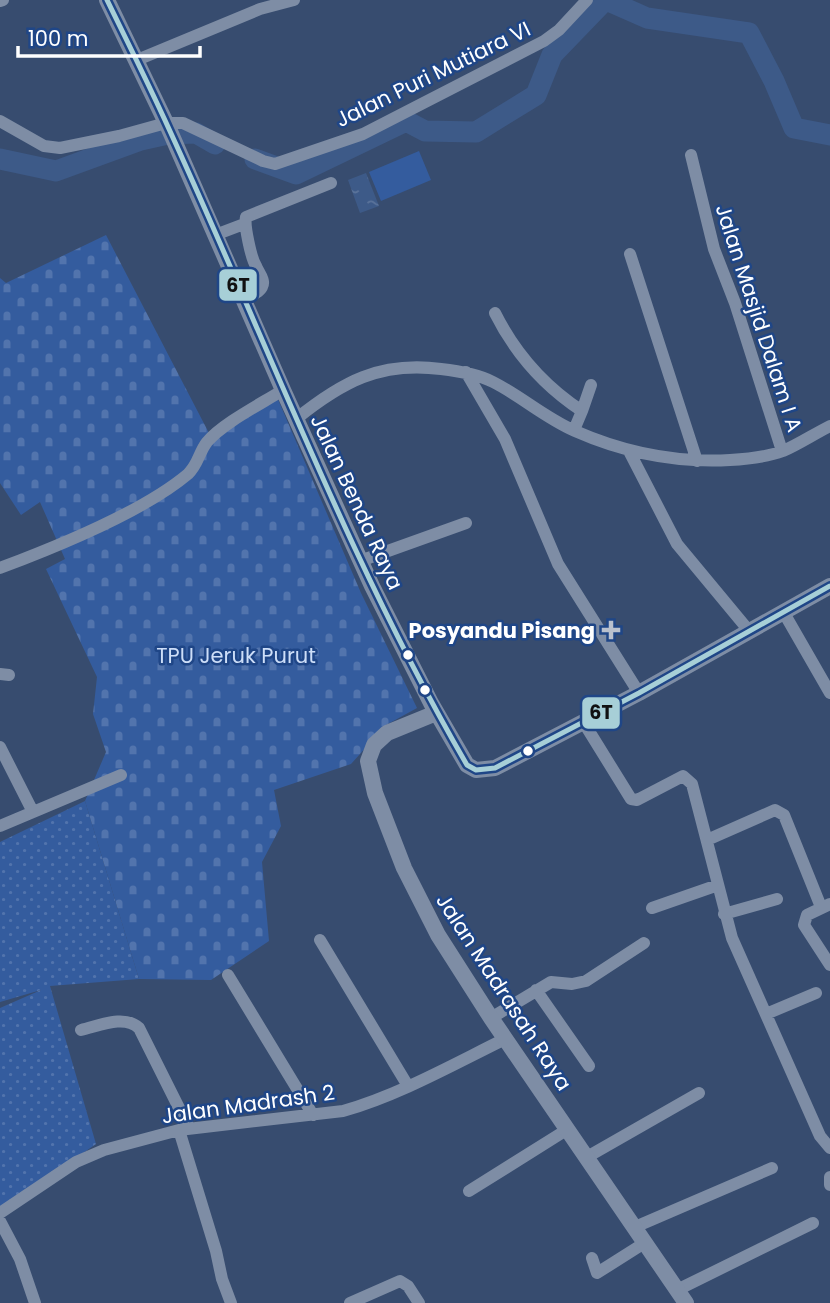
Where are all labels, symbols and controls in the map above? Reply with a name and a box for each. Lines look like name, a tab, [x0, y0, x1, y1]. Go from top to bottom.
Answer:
scale bar	[18, 14, 200, 58]
street label: Jalan Puri Mutiara VI	[331, 14, 535, 134]
text: 100 m	[28, 24, 88, 53]
street label: Jalan Masjid Dalam I A	[708, 200, 810, 436]
line badge: 6T	[218, 268, 258, 302]
text: 6T	[226, 272, 250, 299]
street label: Jalan Benda Raya	[304, 410, 410, 594]
place label: Posyandu Pisang	[409, 616, 595, 645]
marker: Posyandu Pisang	[601, 620, 621, 640]
park label: TPU Jeruk Purut	[156, 641, 316, 670]
unlabelled marker	[401, 648, 415, 662]
unlabelled marker	[418, 683, 432, 697]
line badge: 6T	[581, 696, 621, 730]
text: 6T	[589, 699, 613, 726]
unlabelled marker	[521, 744, 535, 758]
street label: Jalan Madrasah Raya	[429, 888, 579, 1096]
street label: Jalan Madrash 2	[160, 1078, 336, 1130]

